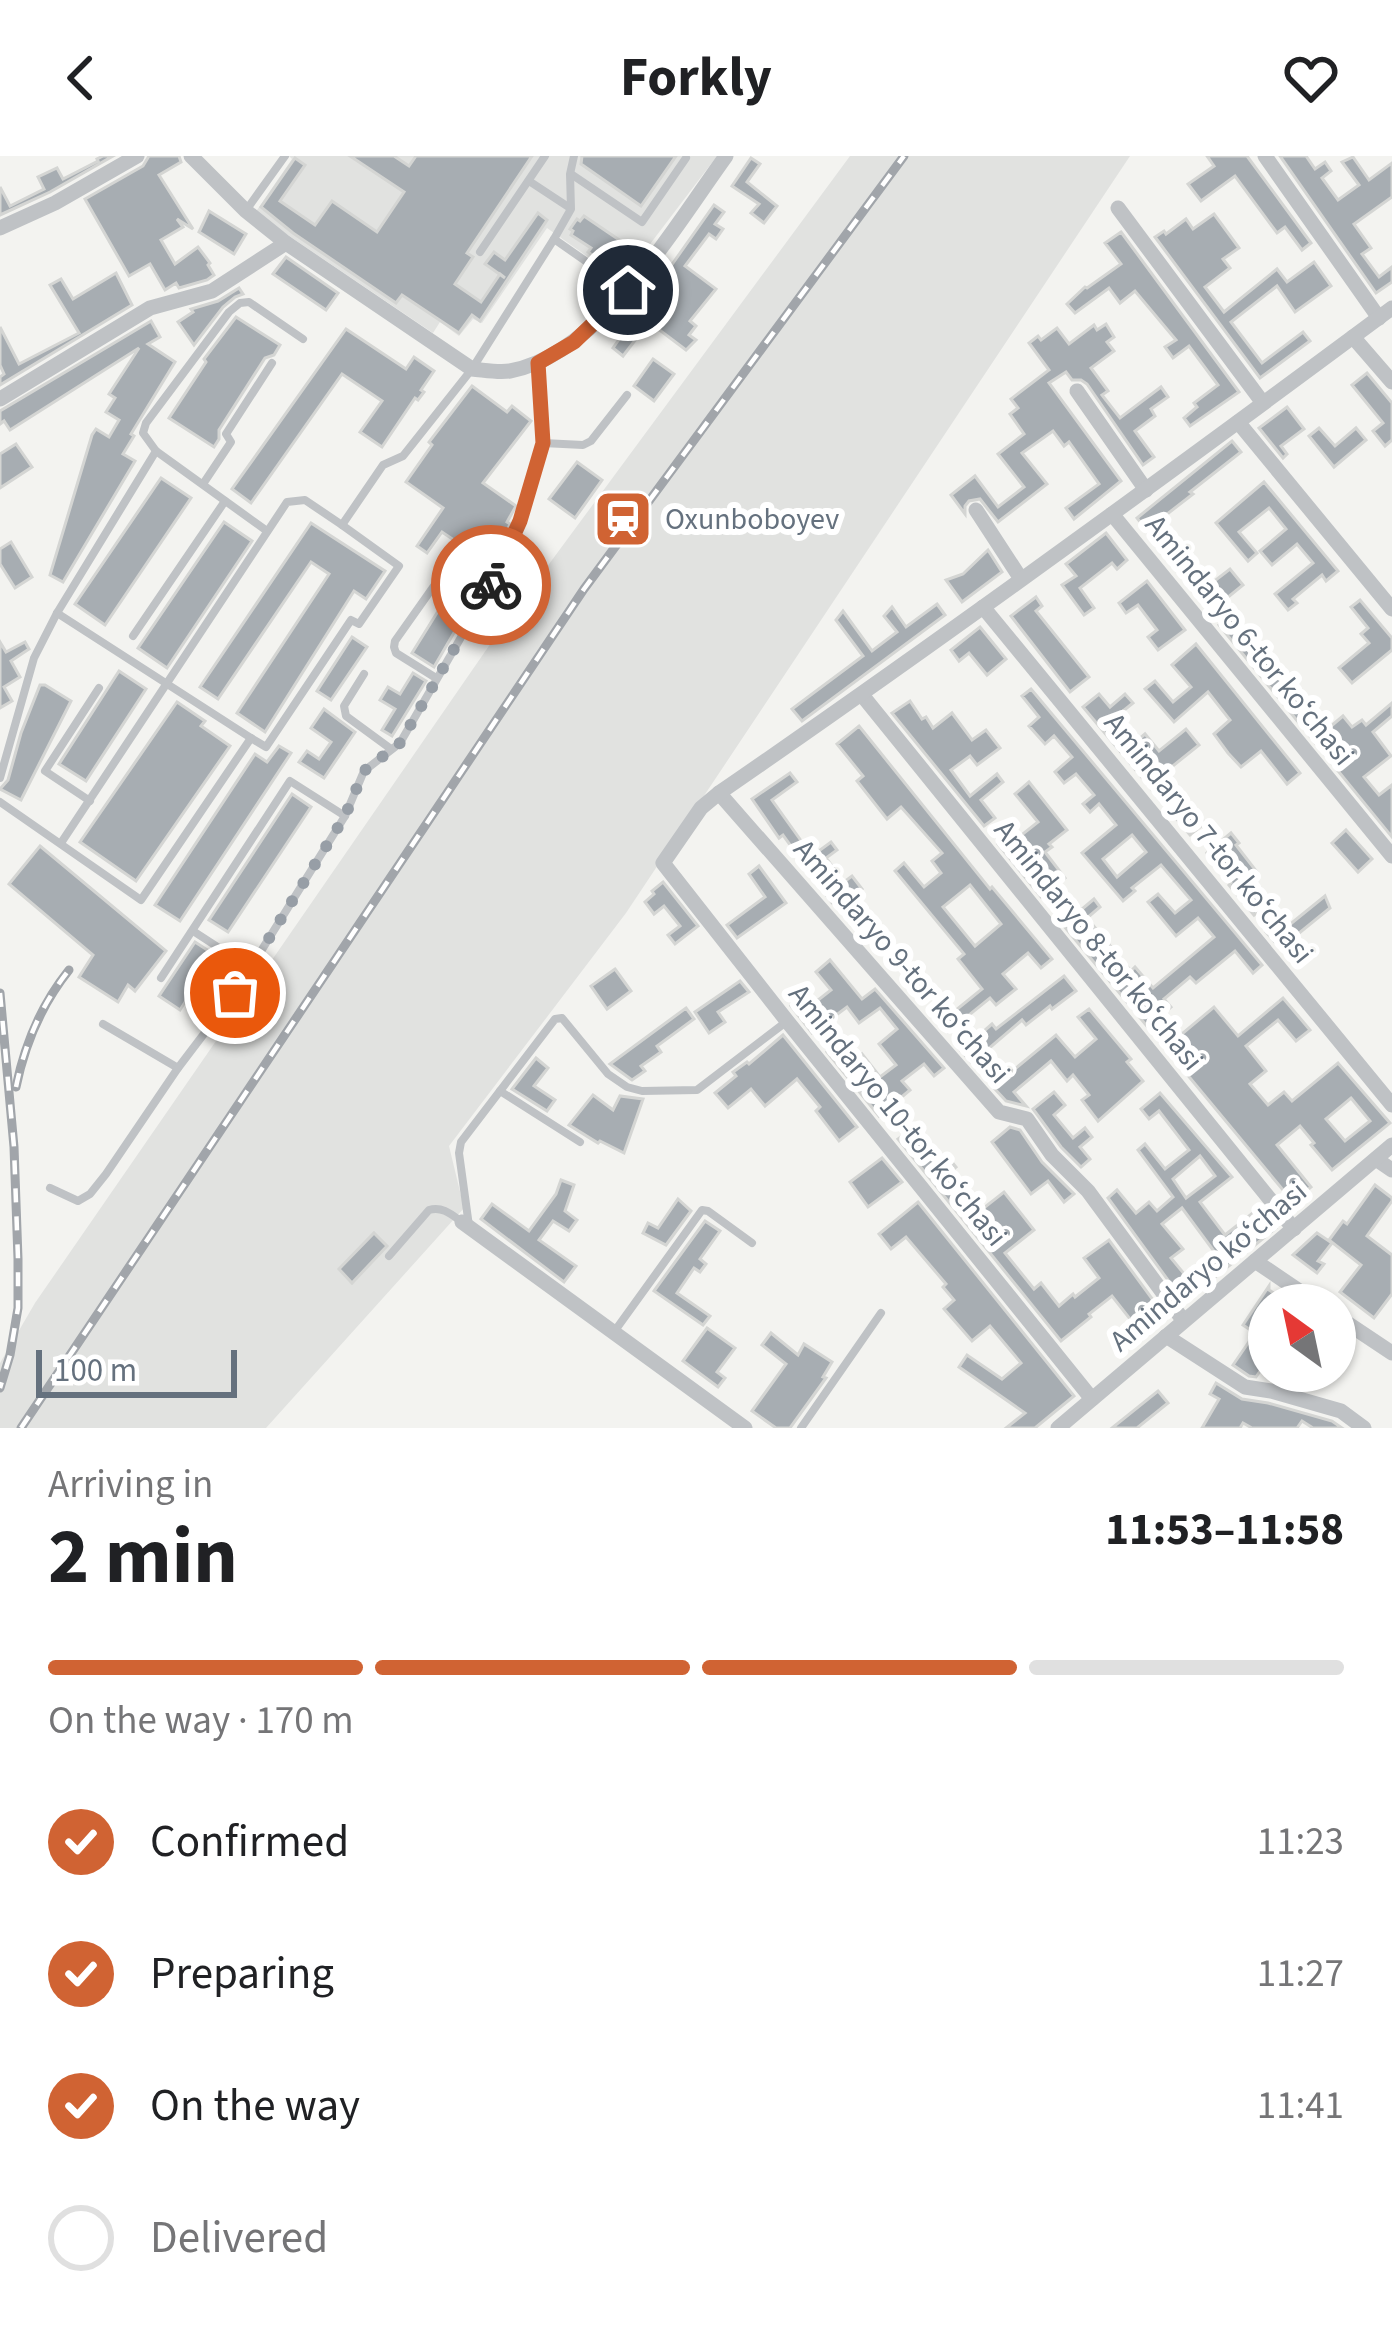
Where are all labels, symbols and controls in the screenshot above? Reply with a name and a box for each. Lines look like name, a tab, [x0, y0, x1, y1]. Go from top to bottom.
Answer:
text: Forkly	[620, 40, 772, 117]
icon: back	[48, 45, 114, 111]
icon: heart	[1278, 45, 1344, 111]
pin	[577, 239, 679, 341]
icon: home	[595, 257, 661, 323]
station icon: Oxunboboyev	[592, 488, 654, 550]
place label: Oxunboboyev	[665, 498, 839, 541]
street label: Amindaryo 6-tor koʻchasi	[1135, 506, 1364, 775]
courier	[431, 525, 551, 645]
icon: bike	[458, 552, 524, 618]
street label: Amindaryo 7-tor koʻchasi	[1094, 704, 1323, 973]
street label: Amindaryo 8-tor koʻchasi	[984, 811, 1213, 1080]
street label: Amindaryo 9-tor koʻchasi	[783, 830, 1020, 1093]
pin	[184, 942, 286, 1044]
icon: bag	[202, 960, 268, 1026]
street label: Amindaryo 10-tor koʻchasi	[778, 975, 1017, 1256]
street label: Amindaryo koʻchasi	[1100, 1171, 1316, 1362]
north arrow	[1248, 1284, 1356, 1392]
map controls	[1248, 1284, 1356, 1392]
scale bar	[36, 1344, 237, 1397]
text: 100 m	[54, 1347, 137, 1394]
text: Arriving in	[48, 1457, 213, 1513]
text: 11:53–11:58	[1105, 1498, 1344, 1562]
text: 2 min	[48, 1502, 238, 1613]
text: On the way · 170 m	[48, 1693, 354, 1749]
icon: check	[48, 1809, 114, 1875]
text: Confirmed	[150, 1810, 349, 1874]
text: 11:23	[1257, 1814, 1344, 1870]
icon: check	[48, 1941, 114, 2007]
text: Preparing	[150, 1942, 334, 2006]
text: 11:27	[1257, 1946, 1344, 2002]
icon: check	[48, 2073, 114, 2139]
text: On the way	[150, 2074, 360, 2138]
text: 11:41	[1257, 2078, 1344, 2134]
text: Delivered	[150, 2206, 328, 2270]

